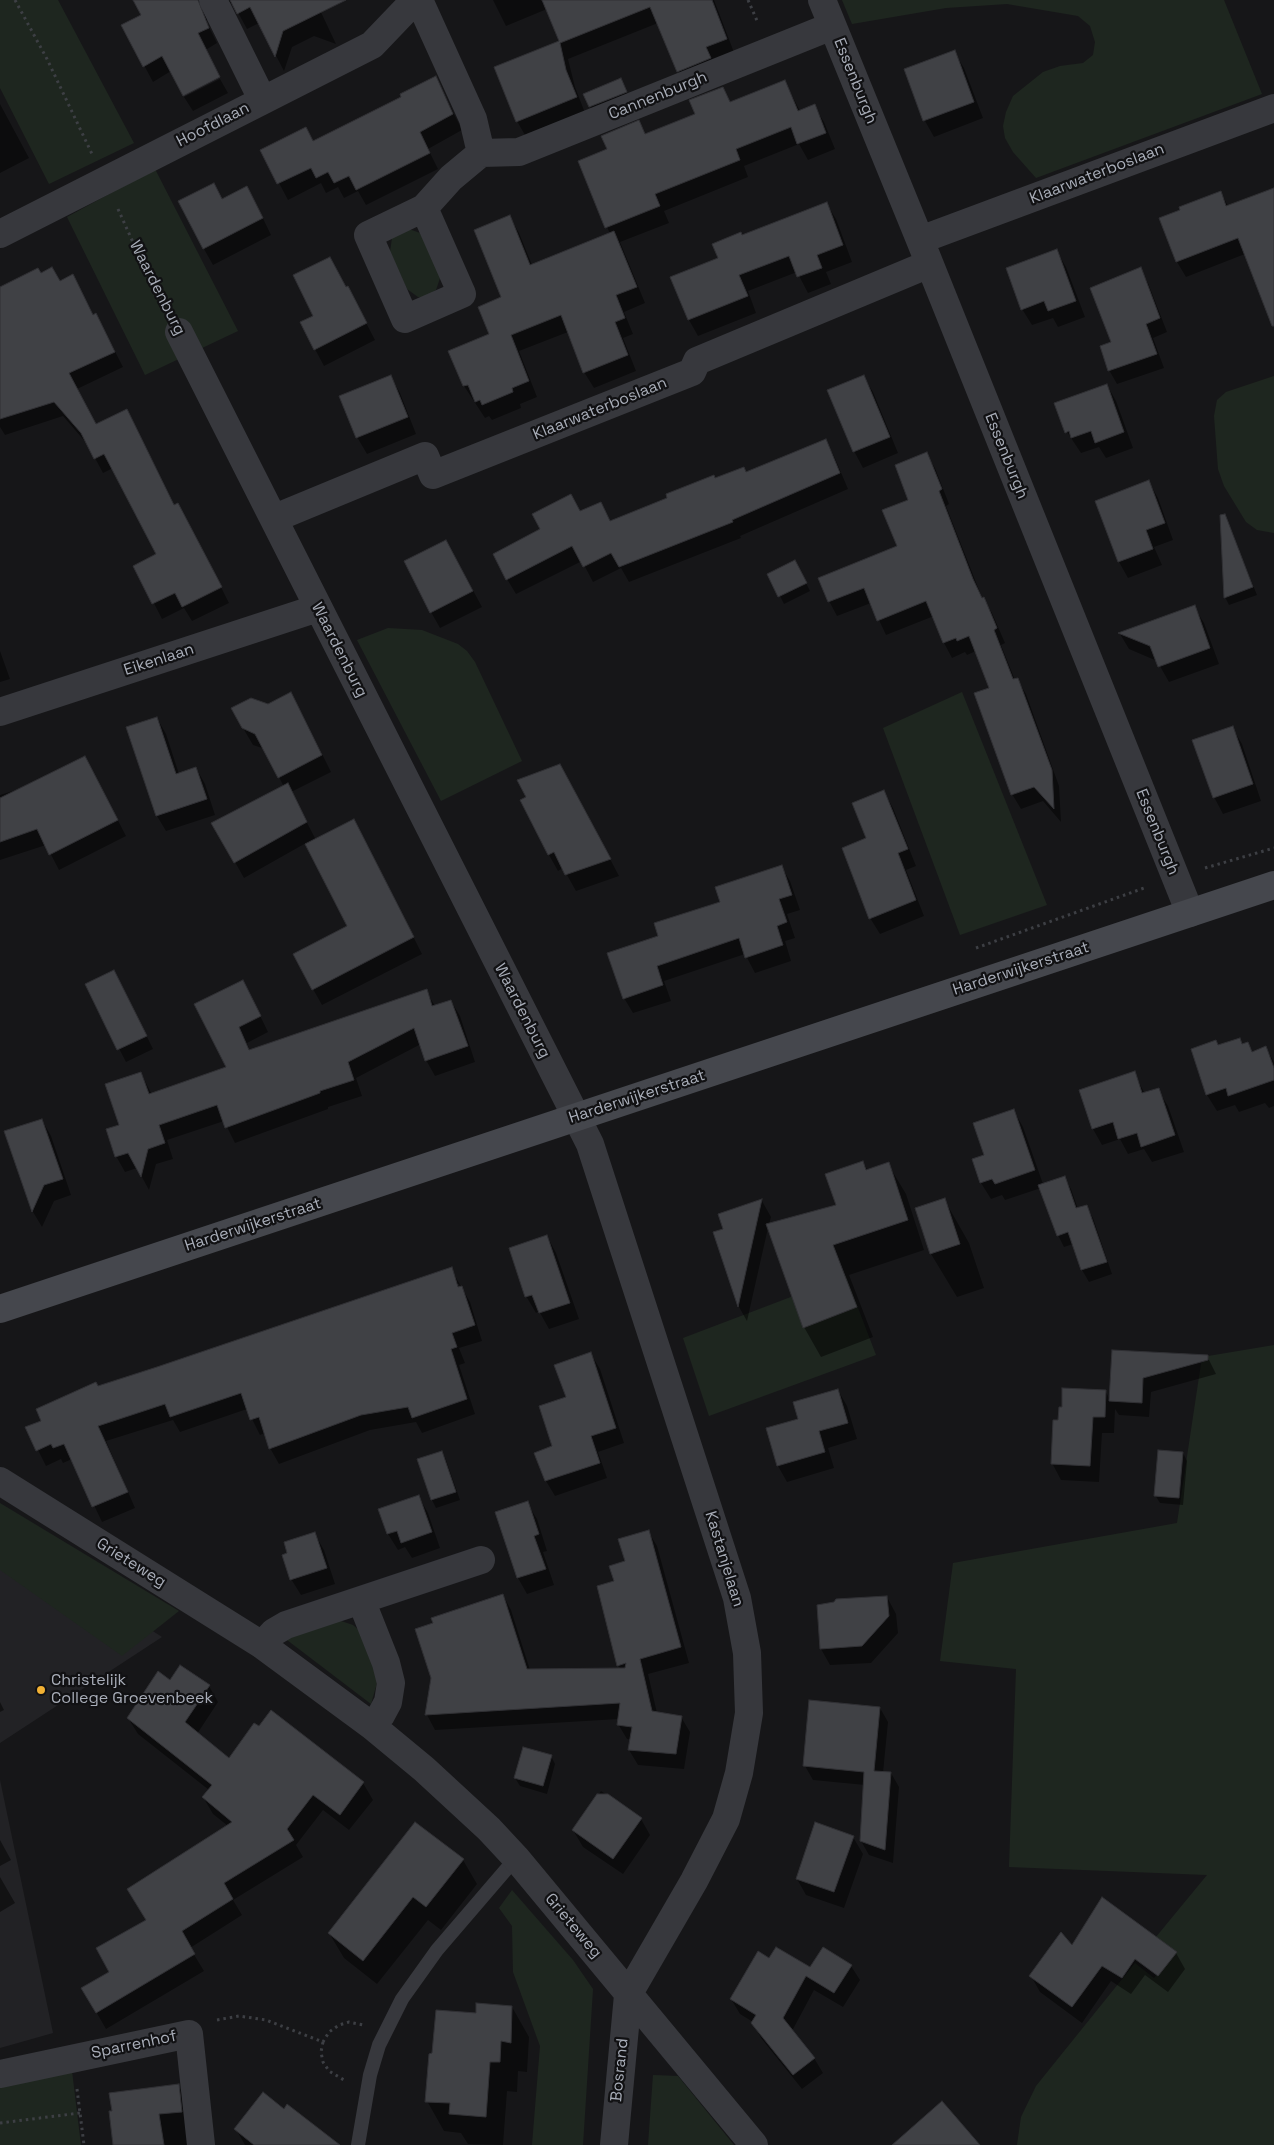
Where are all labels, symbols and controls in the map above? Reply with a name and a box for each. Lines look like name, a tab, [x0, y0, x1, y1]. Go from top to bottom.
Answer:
street label: Essenburgh	[829, 35, 881, 127]
street label: Cannenburgh	[606, 68, 710, 124]
street label: Hoofdlaan	[173, 98, 253, 152]
street label: Klaarwaterboslaan	[1027, 139, 1167, 209]
street label: Waardenburg	[125, 237, 189, 339]
street label: Klaarwaterboslaan	[530, 373, 670, 445]
street label: Essenburgh	[980, 410, 1032, 502]
street label: Waardenburg	[307, 599, 371, 701]
street label: Eikenlaan	[122, 640, 196, 680]
street label: Essenburgh	[1131, 786, 1183, 878]
street label: Harderwijkerstraat	[950, 938, 1092, 1000]
street label: Waardenburg	[490, 960, 554, 1062]
street label: Harderwijkerstraat	[566, 1066, 708, 1128]
street label: Harderwijkerstraat	[182, 1194, 324, 1256]
street label: Kastanjelaan	[700, 1509, 748, 1609]
street label: Grieteweg	[93, 1534, 169, 1592]
place label: Christelijk College Groevenbeek	[51, 1671, 213, 1709]
marker: Christelijk College Groevenbeek	[35, 1684, 47, 1696]
street label: Grieteweg	[540, 1890, 606, 1962]
street label: Sparrenhof	[90, 2027, 178, 2063]
street label: Bosrand	[607, 2037, 633, 2103]

